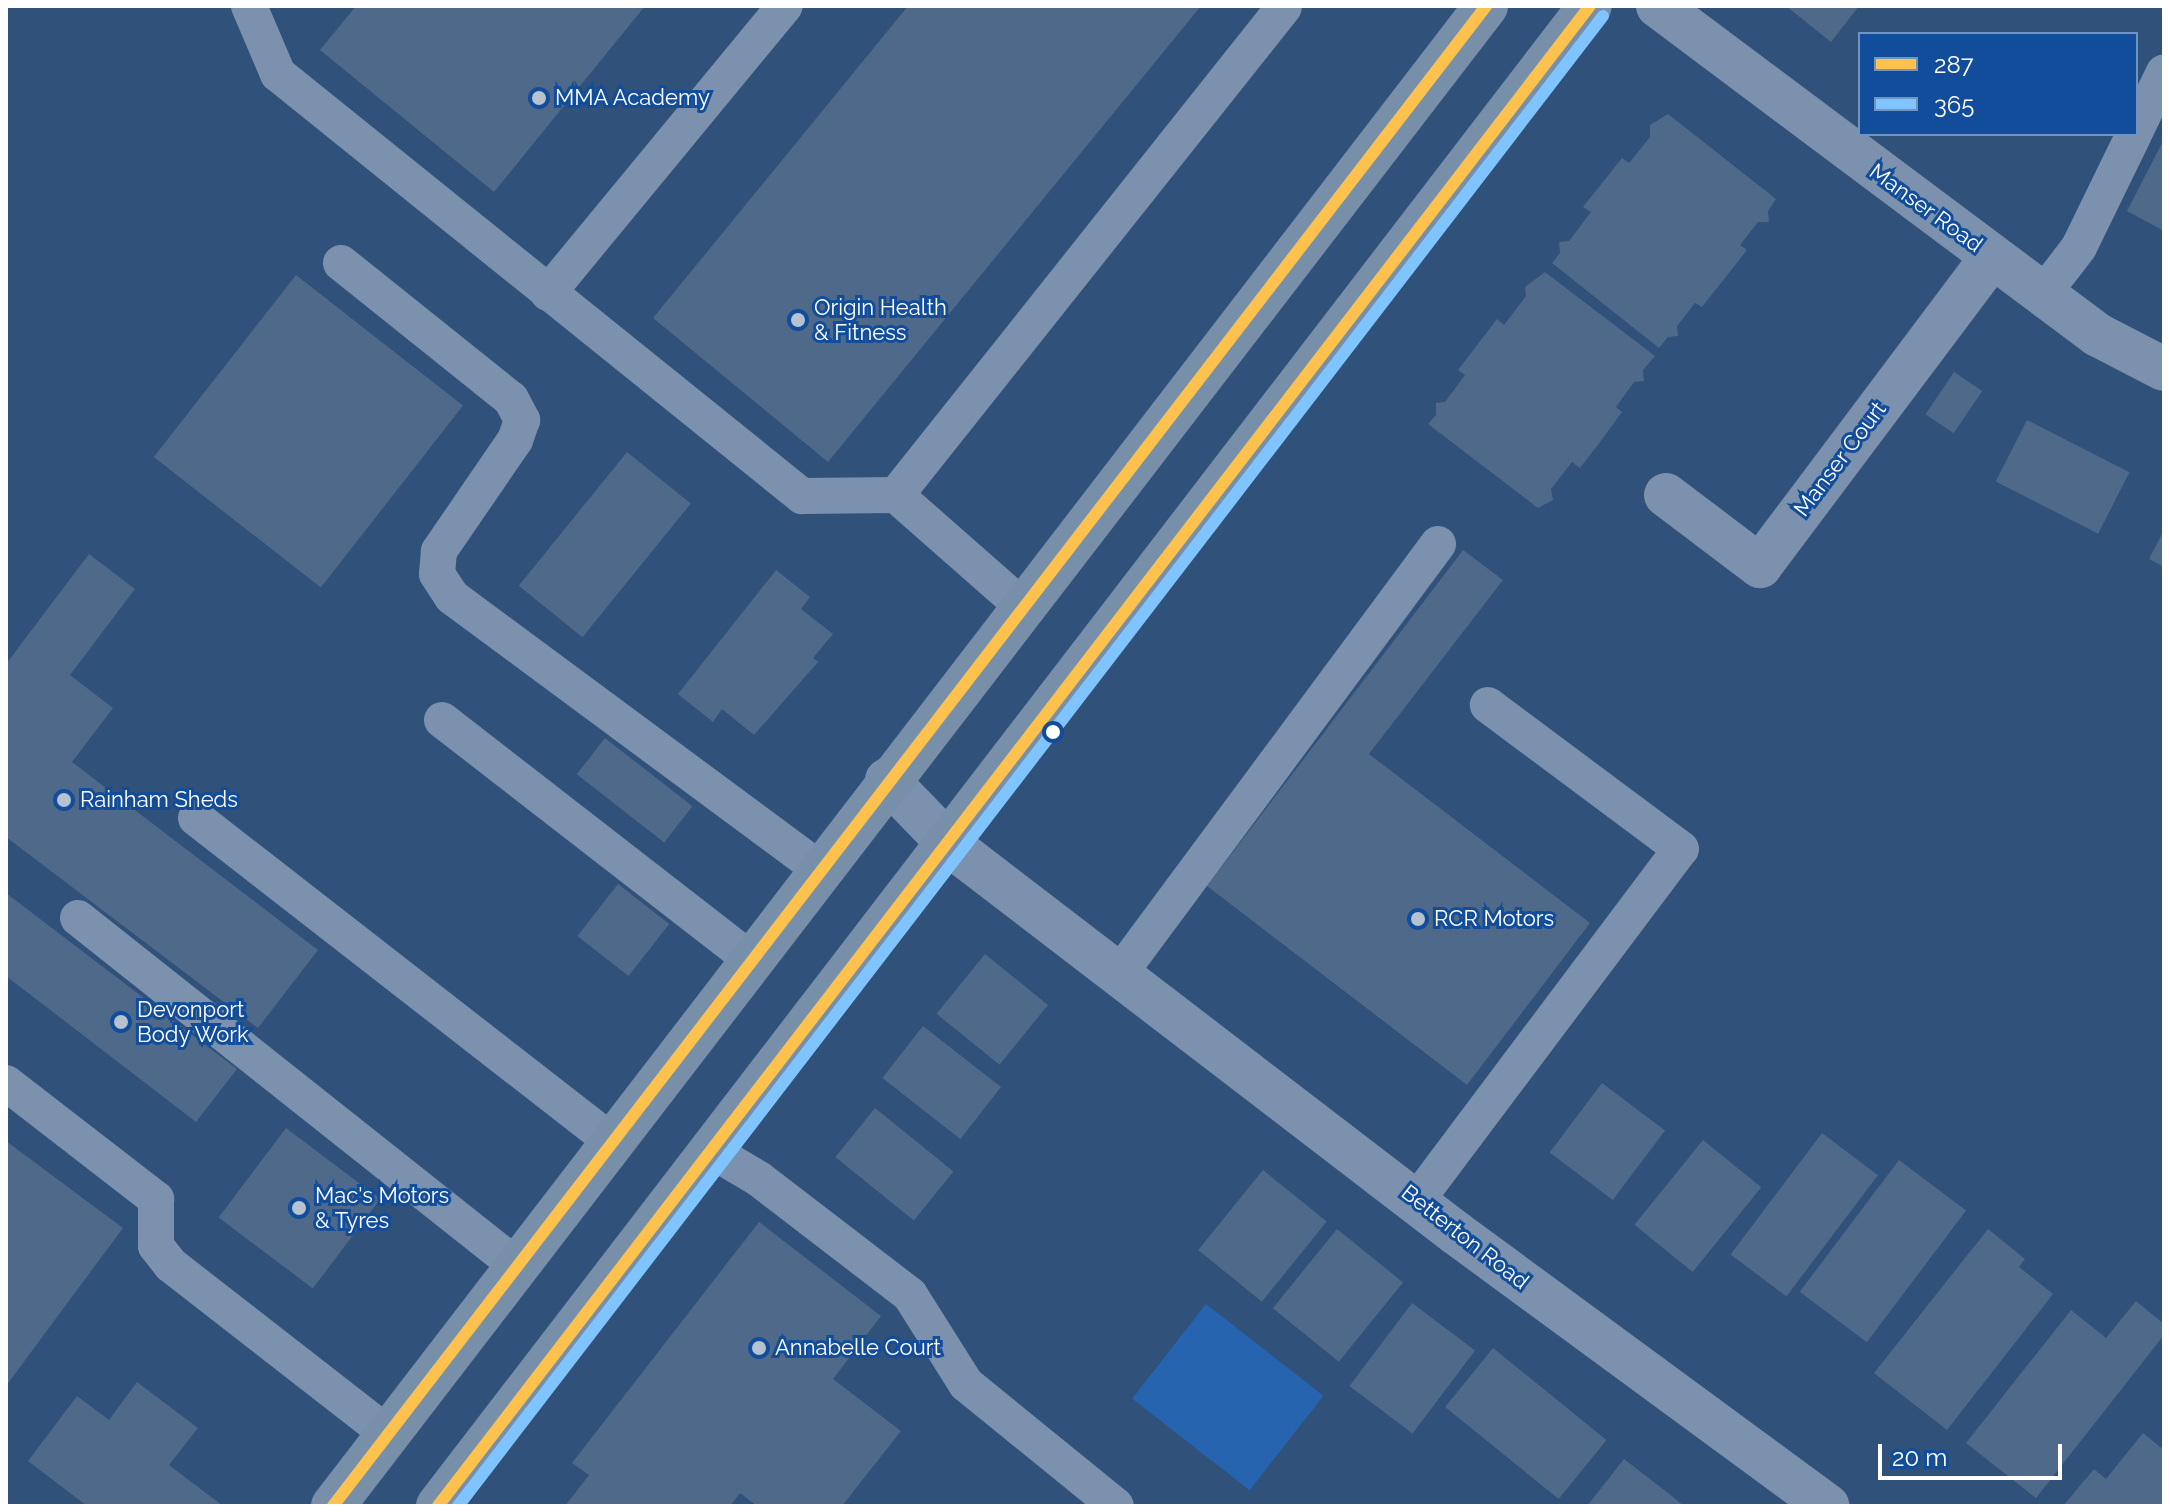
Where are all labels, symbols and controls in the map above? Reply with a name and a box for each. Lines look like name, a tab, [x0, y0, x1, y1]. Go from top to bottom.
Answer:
legend	[1858, 32, 2138, 136]
text: 287	[1934, 50, 1974, 79]
place label: MMA Academy	[555, 85, 711, 111]
marker: MMA Academy	[530, 89, 548, 107]
text: 365	[1934, 90, 1974, 119]
street label: Manser Road	[1864, 158, 1988, 258]
place label: Origin Health & Fitness	[814, 294, 947, 346]
marker: Origin Health & Fitness	[789, 311, 807, 329]
street label: Manser Court	[1788, 396, 1892, 522]
unlabelled marker	[1045, 724, 1061, 740]
place label: Rainham Sheds	[80, 787, 238, 813]
marker: Rainham Sheds	[55, 791, 73, 809]
place label: RCR Motors	[1434, 906, 1554, 932]
marker: RCR Motors	[1409, 910, 1427, 928]
place label: Devonport Body Work	[137, 996, 250, 1048]
marker: Devonport Body Work	[112, 1013, 130, 1031]
street label: Betterton Road	[1396, 1179, 1534, 1295]
place label: Mac's Motors & Tyres	[315, 1182, 449, 1234]
marker: Mac's Motors & Tyres	[290, 1199, 308, 1217]
place label: Annabelle Court	[775, 1335, 941, 1361]
marker: Annabelle Court	[750, 1339, 768, 1357]
scale bar	[1882, 1428, 2066, 1478]
text: 20 m	[1892, 1443, 1947, 1472]

